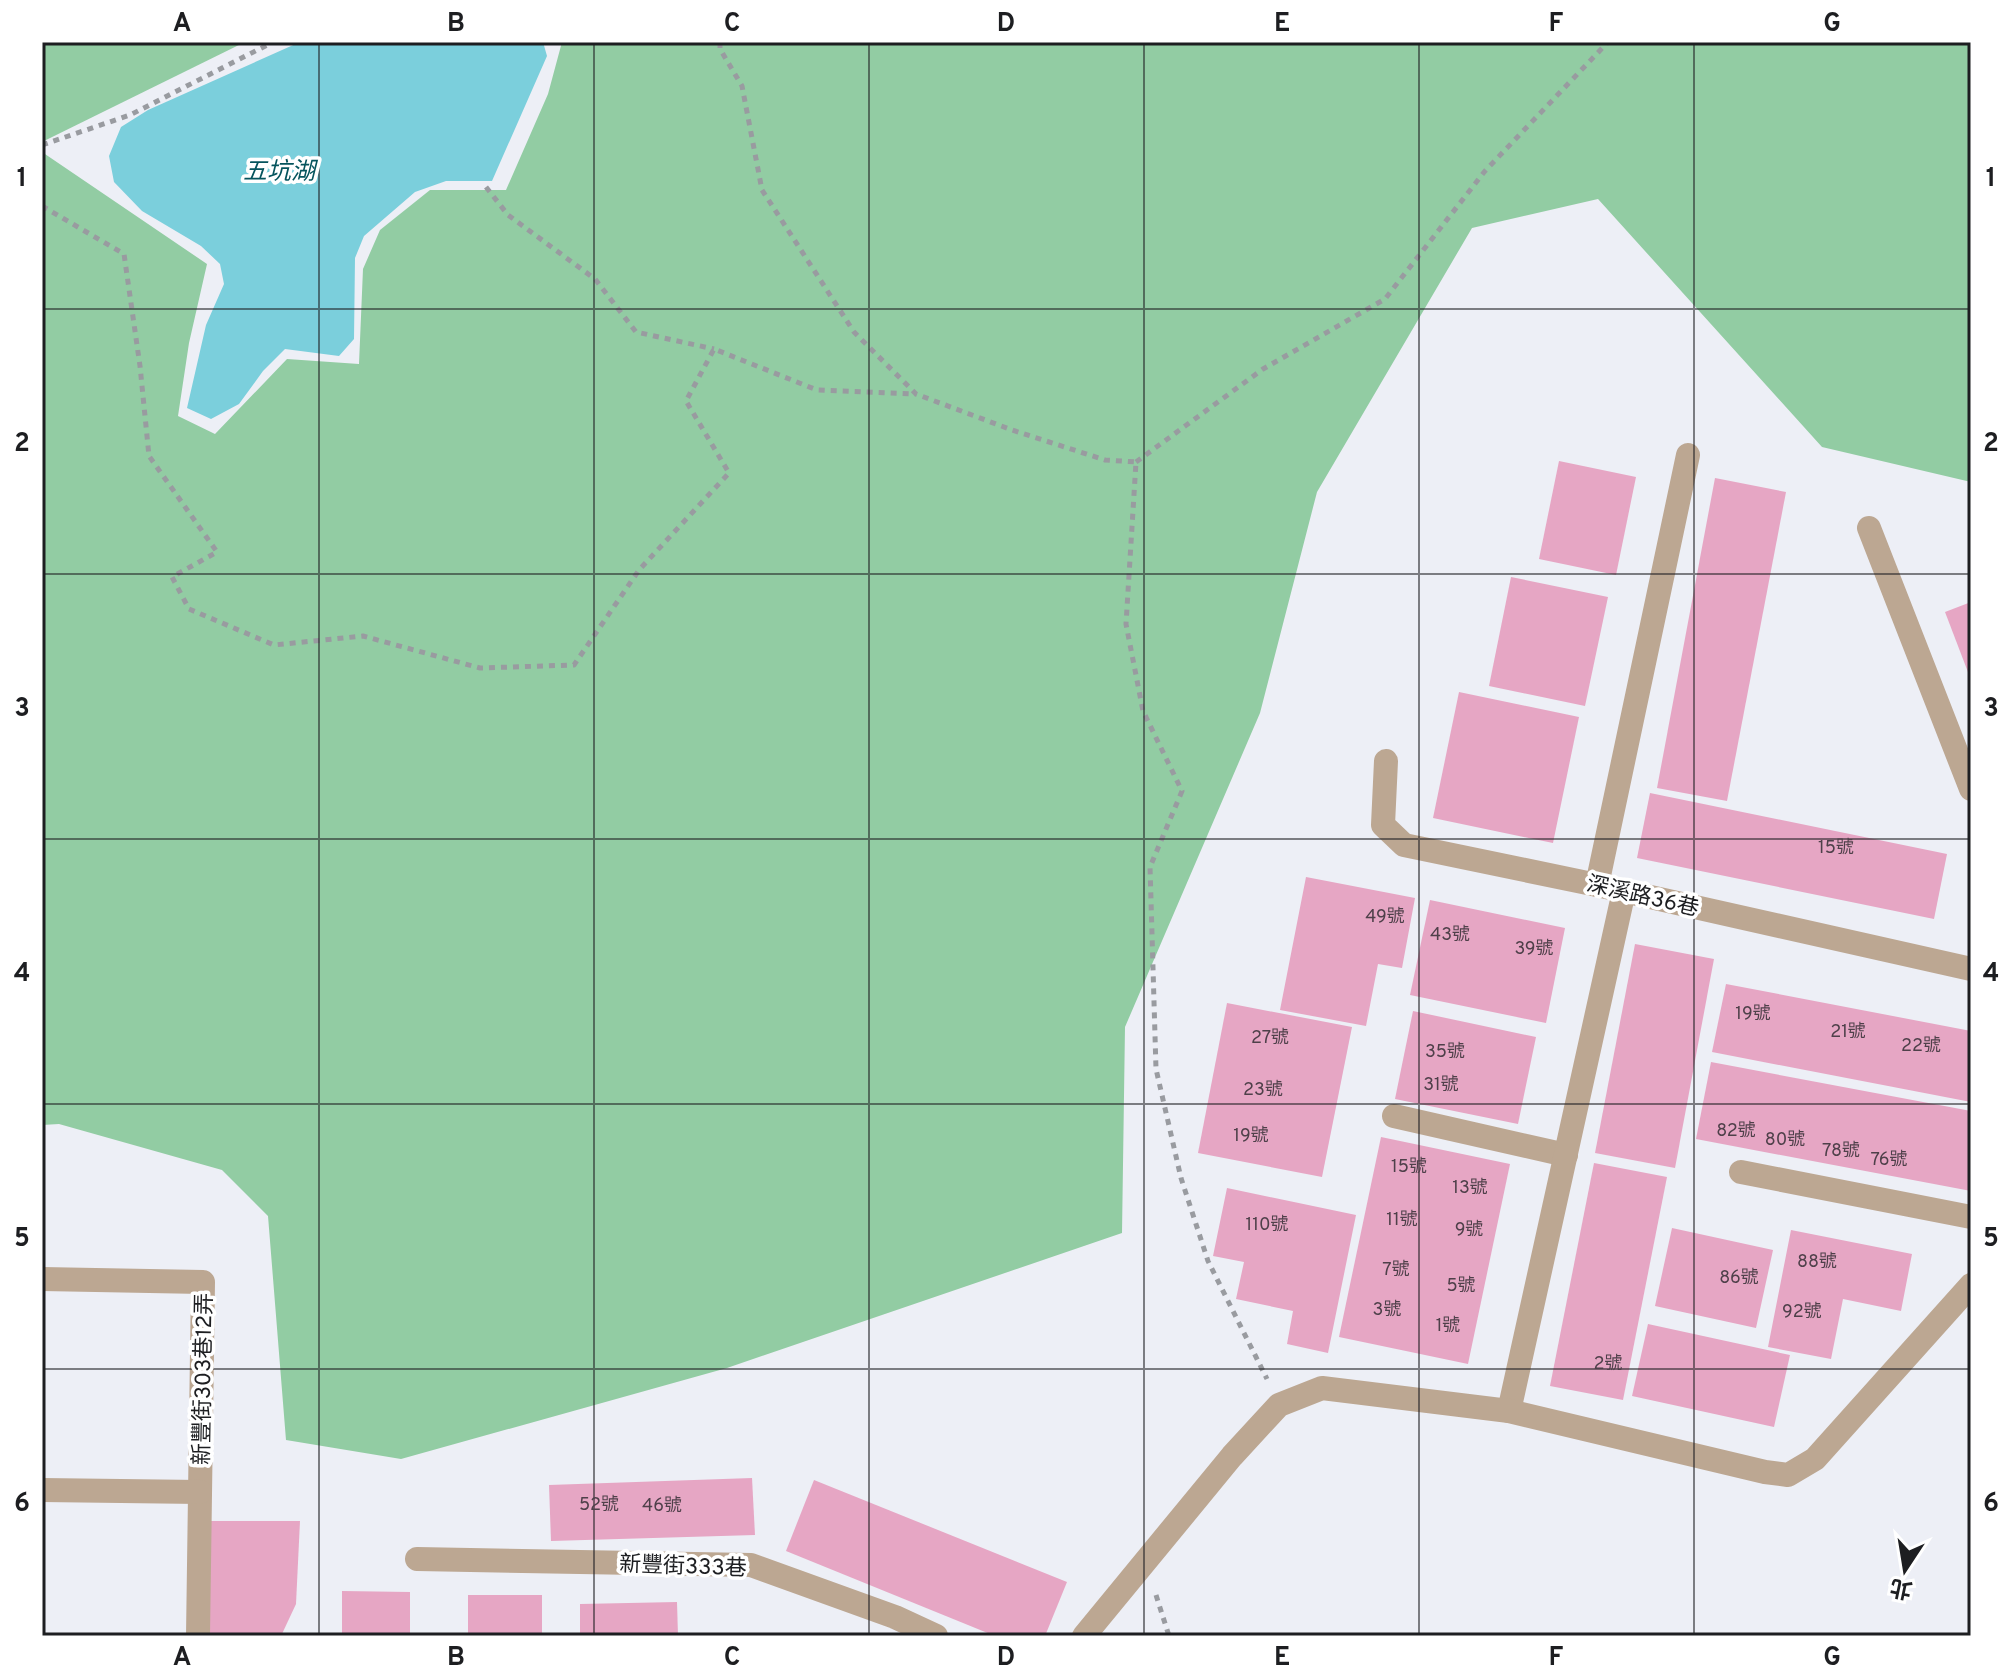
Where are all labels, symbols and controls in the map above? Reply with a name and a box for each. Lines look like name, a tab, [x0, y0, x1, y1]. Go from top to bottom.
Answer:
text: A	[173, 8, 191, 41]
text: B	[447, 8, 465, 41]
text: C	[724, 8, 740, 41]
text: D	[997, 8, 1015, 41]
text: E	[1274, 8, 1290, 41]
text: F	[1549, 8, 1564, 41]
text: G	[1823, 8, 1841, 41]
water label: 五坑湖	[243, 158, 319, 188]
text: 1	[17, 163, 27, 196]
text: 1	[1986, 163, 1996, 196]
text: 2	[14, 428, 30, 461]
text: 2	[1983, 428, 1999, 461]
text: 3	[14, 693, 30, 726]
text: 3	[1983, 693, 1999, 726]
house number: 15號	[1818, 837, 1854, 860]
street label: 深溪路36巷	[1584, 871, 1701, 923]
house number: 49號	[1365, 906, 1405, 929]
house number: 43號	[1430, 924, 1470, 947]
house number: 39號	[1514, 938, 1554, 961]
text: 4	[14, 958, 30, 991]
text: 4	[1983, 958, 1999, 991]
house number: 19號	[1735, 1003, 1771, 1026]
house number: 21號	[1830, 1021, 1866, 1044]
house number: 27號	[1251, 1027, 1289, 1050]
house number: 22號	[1901, 1035, 1941, 1058]
house number: 35號	[1425, 1041, 1465, 1064]
house number: 31號	[1423, 1074, 1459, 1097]
house number: 23號	[1243, 1079, 1283, 1102]
house number: 82號	[1716, 1120, 1756, 1143]
house number: 19號	[1233, 1125, 1269, 1148]
house number: 80號	[1765, 1129, 1805, 1152]
house number: 78號	[1822, 1140, 1860, 1163]
house number: 76號	[1870, 1149, 1908, 1172]
house number: 15號	[1391, 1156, 1427, 1179]
house number: 13號	[1452, 1177, 1488, 1200]
house number: 11號	[1386, 1209, 1418, 1232]
house number: 110號	[1246, 1214, 1288, 1237]
house number: 9號	[1455, 1219, 1483, 1242]
text: 5	[14, 1223, 30, 1256]
text: 5	[1983, 1223, 1999, 1256]
house number: 88號	[1797, 1251, 1837, 1274]
house number: 7號	[1382, 1259, 1410, 1282]
house number: 86號	[1719, 1267, 1759, 1290]
house number: 5號	[1446, 1275, 1476, 1298]
street label: 新豐街303巷12弄	[190, 1293, 219, 1465]
house number: 3號	[1373, 1299, 1401, 1322]
house number: 92號	[1782, 1301, 1822, 1324]
house number: 1號	[1436, 1315, 1460, 1338]
house number: 2號	[1593, 1353, 1623, 1376]
text: 6	[14, 1488, 30, 1521]
text: 6	[1983, 1488, 1999, 1521]
house number: 52號	[579, 1494, 619, 1517]
house number: 46號	[642, 1495, 682, 1518]
north arrow	[1865, 1530, 1945, 1610]
street label: 新豐街333巷	[619, 1552, 747, 1583]
text: 北	[1888, 1572, 1915, 1603]
text: A	[173, 1642, 191, 1675]
text: B	[447, 1642, 465, 1675]
text: C	[724, 1642, 740, 1675]
text: D	[997, 1642, 1015, 1675]
text: E	[1274, 1642, 1290, 1675]
text: F	[1549, 1642, 1564, 1675]
text: G	[1823, 1642, 1841, 1675]

